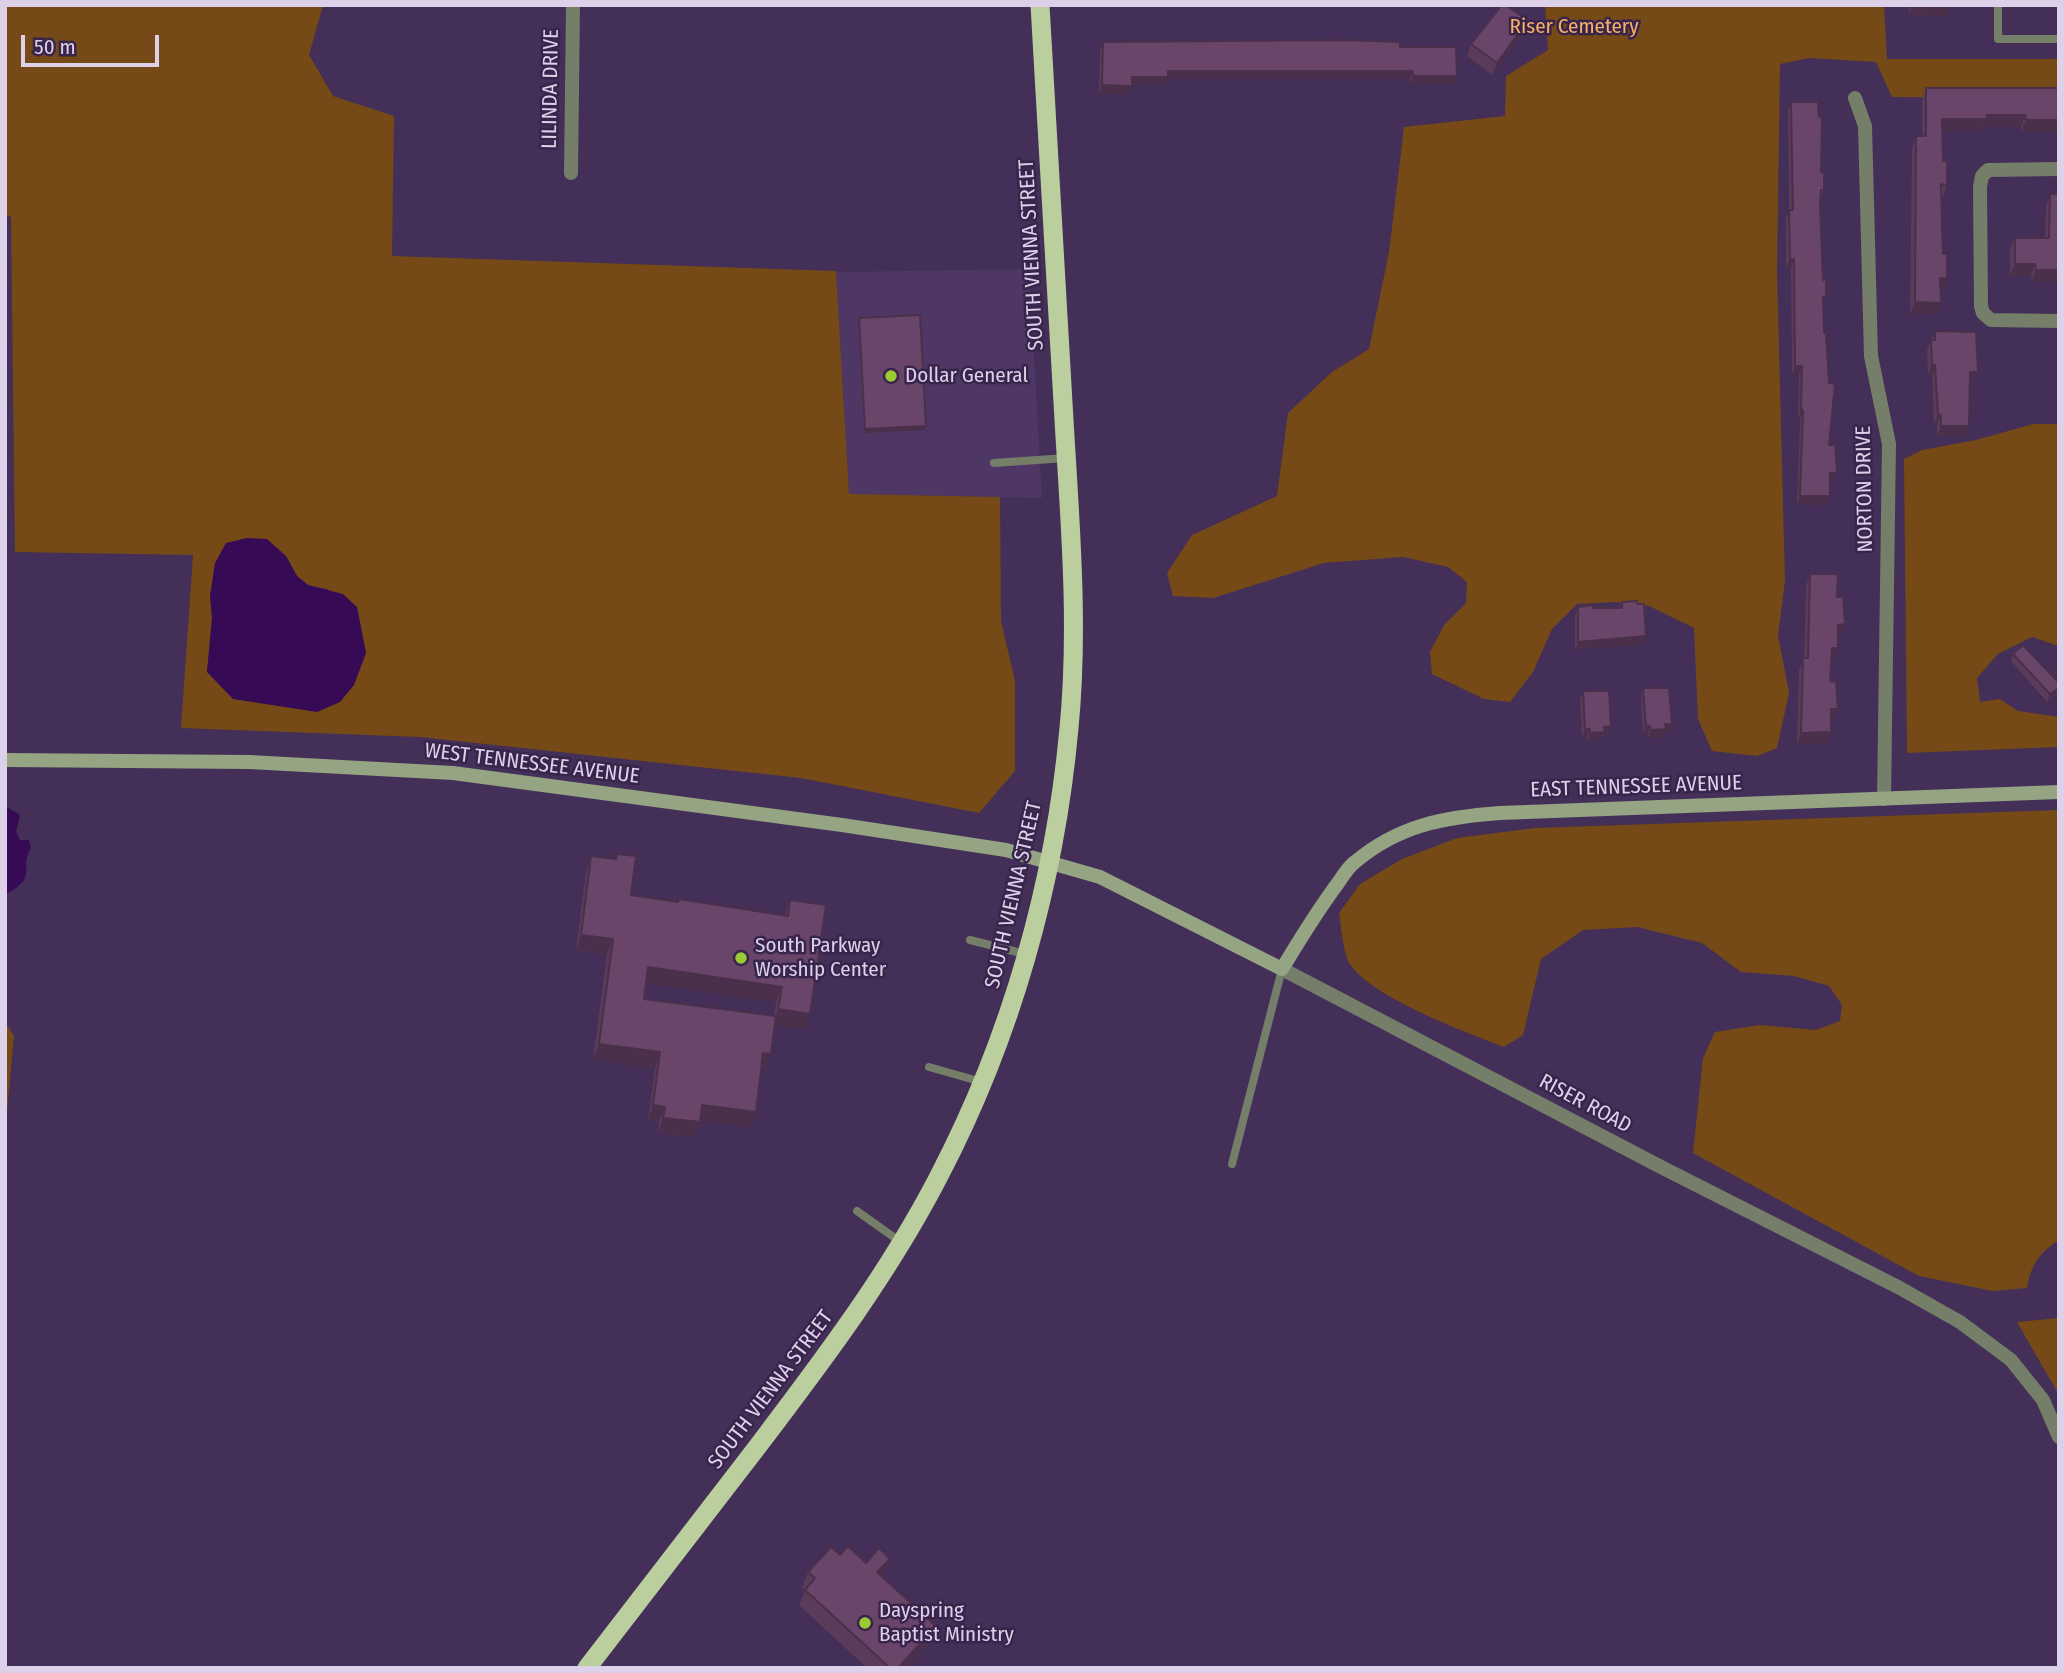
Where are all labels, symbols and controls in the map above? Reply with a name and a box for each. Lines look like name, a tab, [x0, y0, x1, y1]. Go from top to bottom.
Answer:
park label: Riser Cemetery	[1509, 14, 1639, 40]
scale bar	[24, 21, 163, 65]
street label: LILINDA DRIVE	[537, 29, 565, 149]
text: 50 m	[34, 34, 76, 60]
street label: SOUTH VIENNA STREET	[1014, 159, 1050, 351]
place label: Dollar General	[905, 363, 1028, 389]
marker: Dollar General	[883, 368, 899, 384]
street label: NORTON DRIVE	[1851, 426, 1879, 552]
street label: WEST TENNESSEE AVENUE	[423, 738, 641, 790]
street label: EAST TENNESSEE AVENUE	[1530, 771, 1742, 803]
street label: SOUTH VIENNA STREET	[980, 799, 1048, 991]
place label: South Parkway Worship Center	[755, 933, 886, 983]
marker: South Parkway Worship Center	[733, 950, 749, 966]
street label: RISER ROAD	[1534, 1069, 1636, 1139]
street label: SOUTH VIENNA STREET	[703, 1306, 839, 1474]
place label: Dayspring Baptist Ministry	[879, 1598, 1014, 1648]
marker: Dayspring Baptist Ministry	[857, 1615, 873, 1631]

